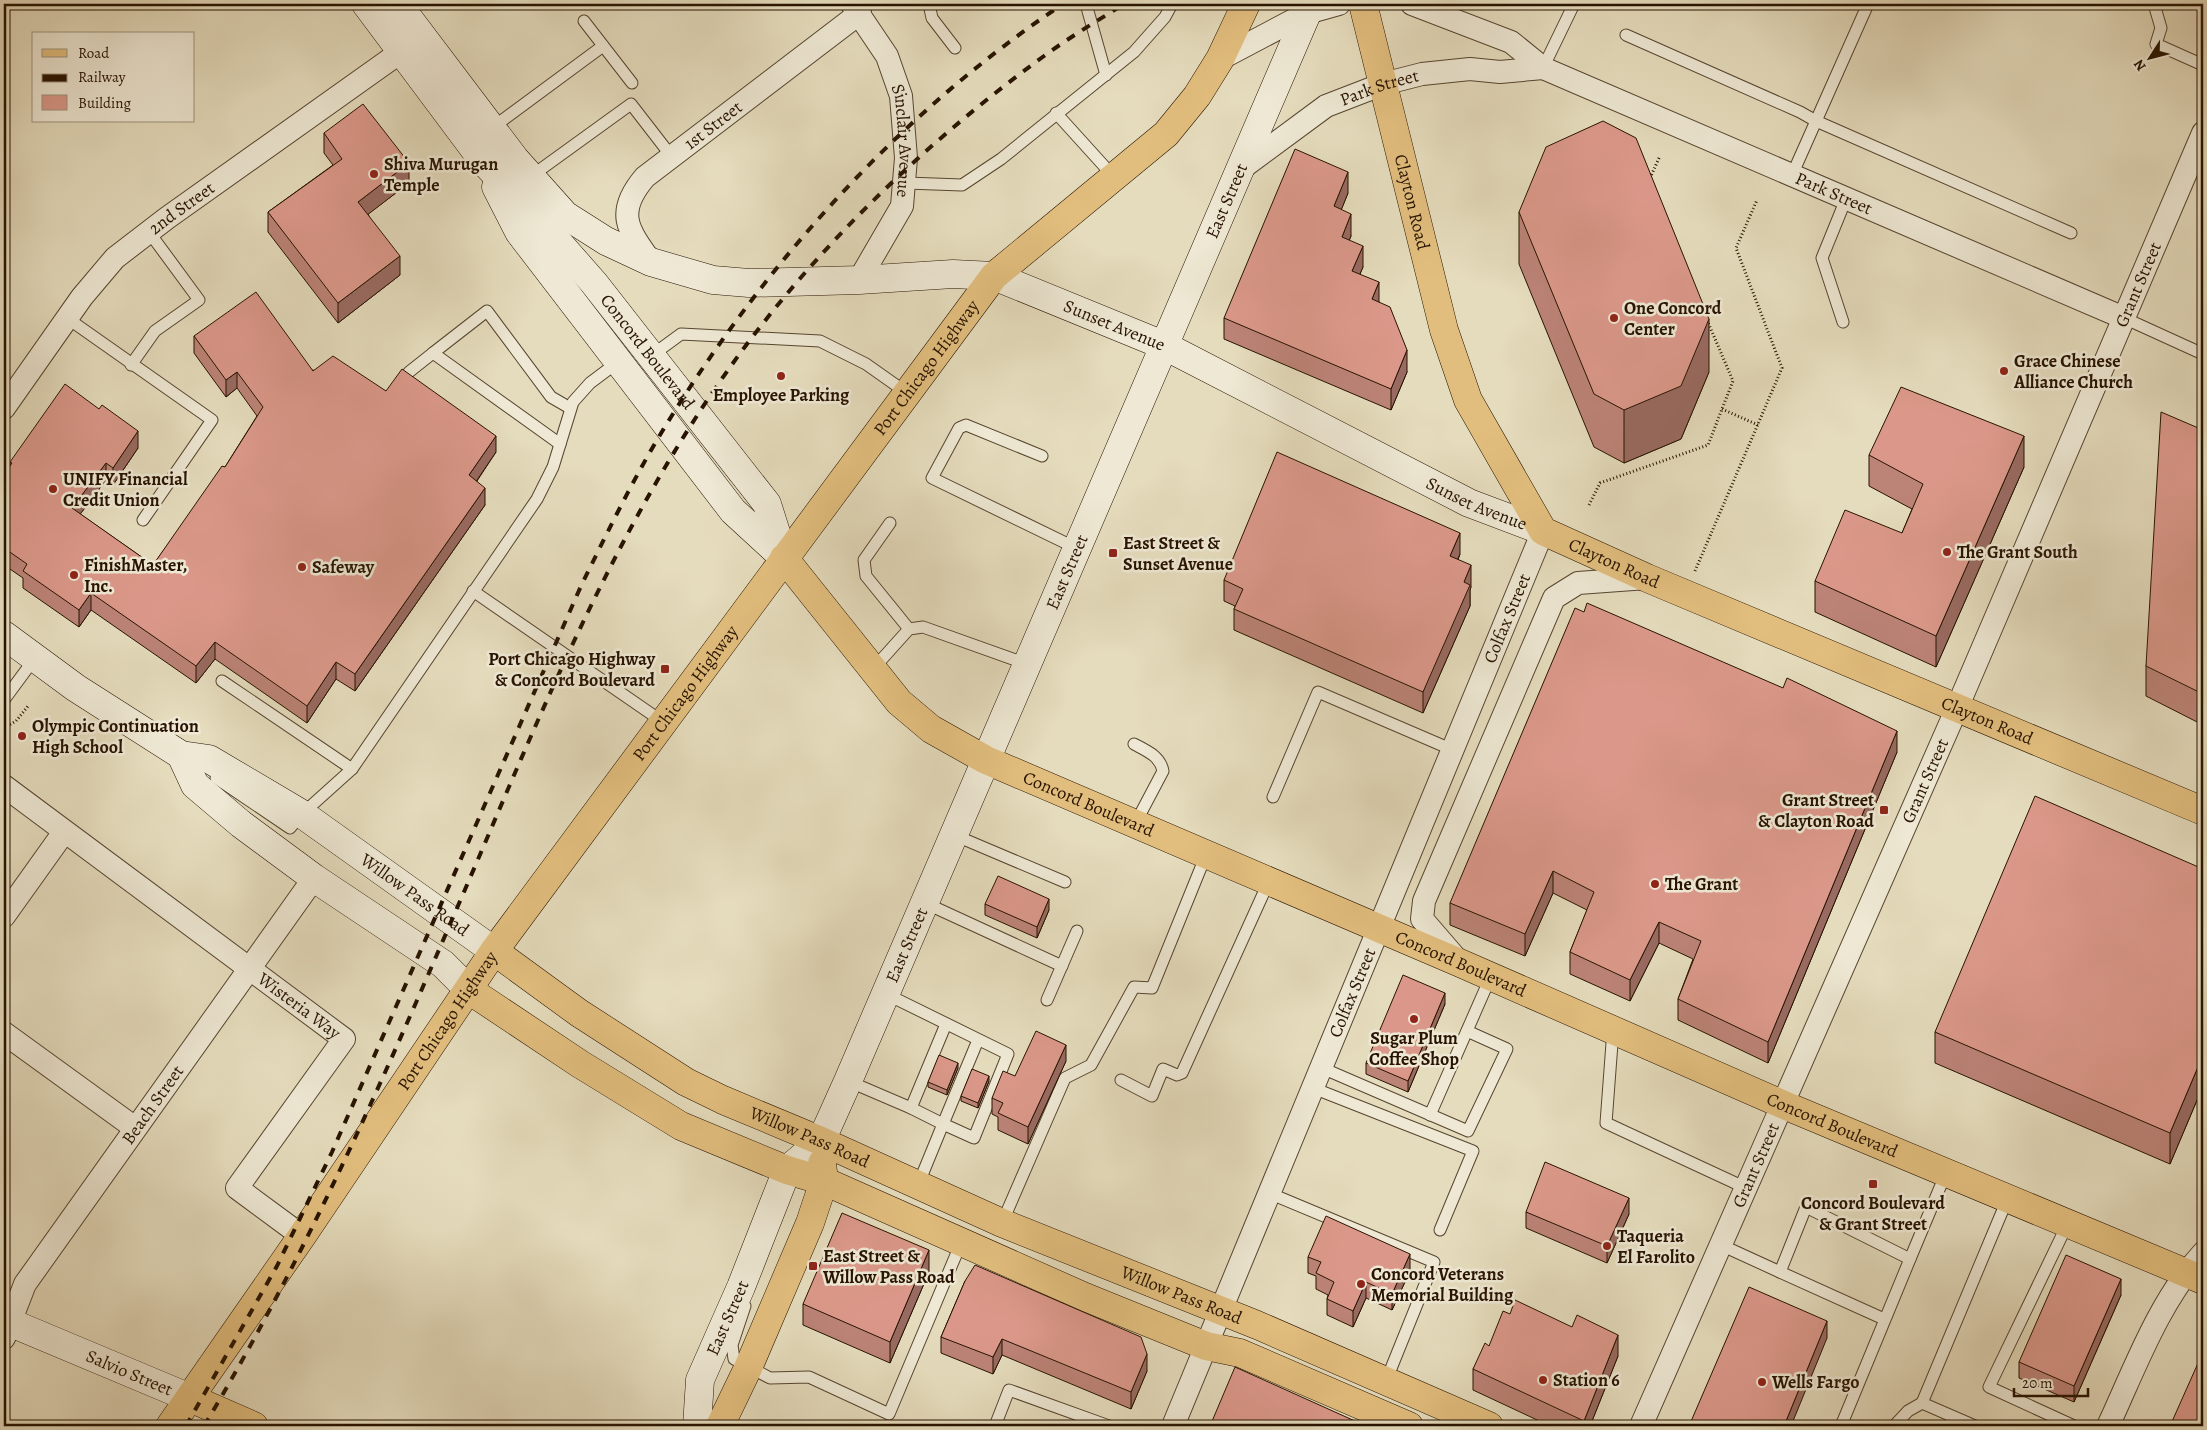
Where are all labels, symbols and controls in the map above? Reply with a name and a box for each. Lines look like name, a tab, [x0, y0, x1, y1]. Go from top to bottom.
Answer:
legend	[32, 32, 195, 122]
north arrow	[2124, 32, 2174, 82]
text: Road	[78, 43, 110, 63]
text: N	[2129, 56, 2151, 75]
street label: Park Street	[1336, 63, 1421, 112]
text: Railway	[78, 67, 126, 87]
street label: Sinclair Avenue	[886, 81, 918, 199]
text: Building	[78, 93, 131, 113]
street label: 1st Street	[679, 95, 747, 155]
place label: Shiva Murugan Temple	[384, 152, 498, 197]
street label: Clayton Road	[1389, 152, 1436, 253]
street label: East Street	[1200, 159, 1253, 242]
street label: Park Street	[1792, 166, 1876, 220]
marker: Shiva Murugan Temple	[368, 168, 380, 180]
street label: 2nd Street	[144, 176, 219, 240]
street label: Grant Street	[2109, 238, 2167, 331]
street label: Concord Boulevard	[595, 289, 701, 415]
street label: Port Chicago Highway	[868, 294, 985, 440]
street label: Sunset Avenue	[1060, 294, 1169, 357]
place label: One Concord Center	[1624, 296, 1722, 341]
marker: One Concord Center	[1608, 312, 1620, 324]
place label: Grace Chinese Alliance Church	[2013, 349, 2133, 394]
marker: Grace Chinese Alliance Church	[1998, 365, 2010, 377]
marker: Employee Parking	[775, 370, 787, 382]
place label: Employee Parking	[713, 383, 850, 407]
place label: UNIFY Financial Credit Union	[63, 467, 188, 512]
street label: Sunset Avenue	[1422, 471, 1530, 536]
marker: UNIFY Financial Credit Union	[47, 483, 59, 495]
street label: East Street	[1040, 531, 1094, 613]
place label: East Street & Sunset Avenue	[1123, 531, 1233, 576]
street label: Clayton Road	[1565, 532, 1664, 594]
place label: The Grant South	[1957, 540, 2078, 564]
marker: The Grant South	[1941, 546, 1953, 558]
marker: East Street & Sunset Avenue	[1107, 547, 1119, 559]
place label: FinishMaster, Inc.	[84, 553, 187, 598]
place label: Safeway	[312, 555, 375, 579]
marker: Safeway	[296, 561, 308, 573]
marker: FinishMaster, Inc.	[68, 569, 80, 581]
street label: Colfax Street	[1478, 570, 1536, 667]
street label: Port Chicago Highway	[627, 620, 744, 766]
place label: Port Chicago Highway & Concord Boulevard	[488, 647, 656, 692]
marker: Port Chicago Highway & Concord Boulevard	[659, 663, 671, 675]
street label: Clayton Road	[1938, 691, 2037, 751]
place label: Olympic Continuation High School	[32, 714, 199, 759]
marker: Olympic Continuation High School	[16, 730, 28, 742]
street label: Grant Street	[1896, 734, 1954, 827]
street label: Concord Boulevard	[1019, 765, 1158, 843]
place label: Grant Street & Clayton Road	[1758, 788, 1874, 833]
marker: Grant Street & Clayton Road	[1878, 804, 1890, 816]
street label: Willow Pass Road	[355, 847, 474, 942]
place label: The Grant	[1665, 872, 1738, 896]
marker: The Grant	[1649, 878, 1661, 890]
street label: East Street	[880, 904, 933, 986]
street label: Concord Boulevard	[1392, 925, 1530, 1003]
street label: Colfax Street	[1323, 944, 1381, 1041]
street label: Port Chicago Highway	[392, 945, 503, 1095]
street label: Wisteria Way	[252, 966, 346, 1045]
marker: Sugar Plum Coffee Shop	[1408, 1013, 1420, 1025]
place label: Sugar Plum Coffee Shop	[1369, 1026, 1459, 1071]
street label: Beach Street	[116, 1060, 189, 1149]
street label: Concord Boulevard	[1763, 1087, 1902, 1163]
street label: Willow Pass Road	[745, 1100, 874, 1174]
street label: Grant Street	[1727, 1119, 1785, 1211]
marker: Concord Boulevard & Grant Street	[1867, 1178, 1879, 1190]
place label: Concord Boulevard & Grant Street	[1801, 1191, 1945, 1236]
place label: Taqueria El Farolito	[1617, 1224, 1695, 1269]
marker: Taqueria El Farolito	[1601, 1240, 1613, 1252]
place label: East Street & Willow Pass Road	[822, 1244, 955, 1289]
street label: Willow Pass Road	[1117, 1259, 1246, 1330]
marker: East Street & Willow Pass Road	[807, 1260, 819, 1272]
place label: Concord Veterans Memorial Building	[1371, 1262, 1514, 1307]
street label: East Street	[700, 1277, 754, 1359]
marker: Concord Veterans Memorial Building	[1355, 1278, 1367, 1290]
street label: Salvio Street	[82, 1344, 177, 1401]
scale bar	[2014, 1365, 2088, 1397]
place label: Station 6	[1553, 1368, 1620, 1392]
place label: Wells Fargo	[1771, 1370, 1860, 1394]
text: 20 m	[2022, 1373, 2053, 1393]
marker: Station 6	[1537, 1374, 1549, 1386]
marker: Wells Fargo	[1756, 1376, 1768, 1388]

